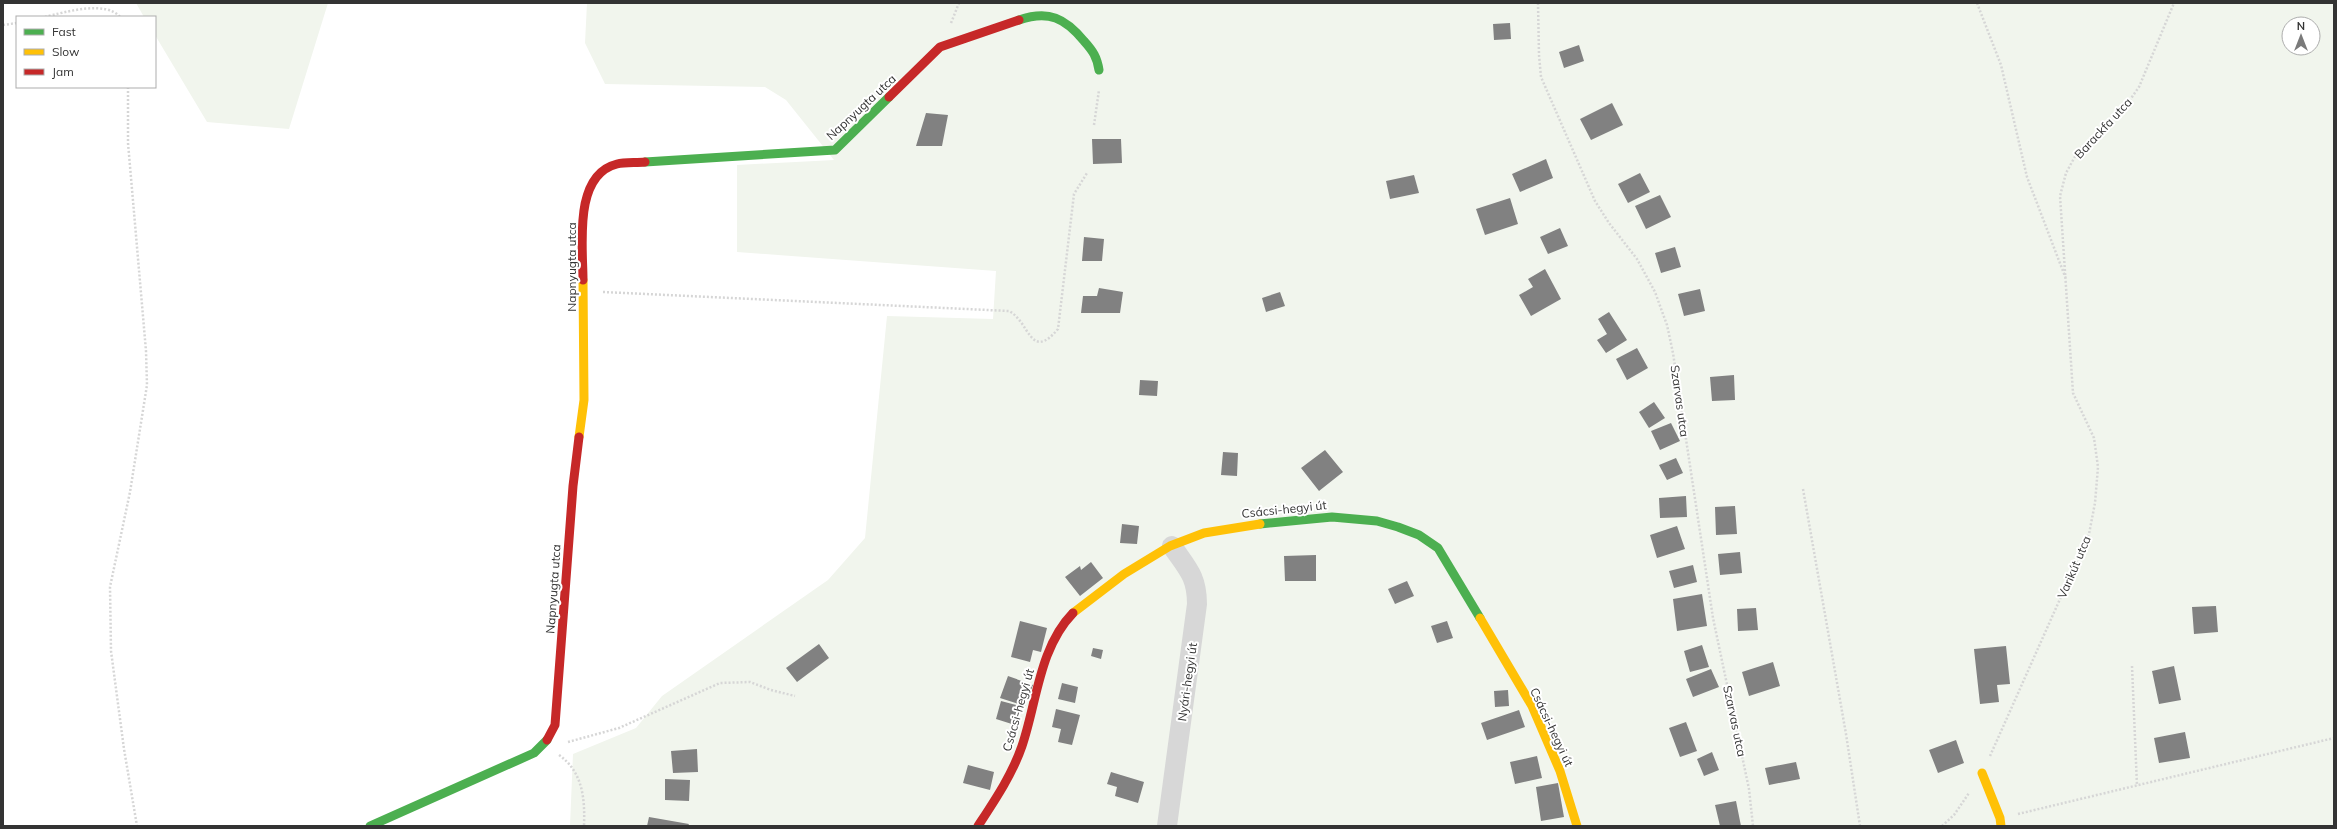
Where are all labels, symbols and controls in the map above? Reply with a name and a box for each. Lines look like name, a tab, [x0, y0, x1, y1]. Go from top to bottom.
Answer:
legend	[16, 16, 156, 88]
north arrow	[2281, 16, 2321, 56]
text: N	[2297, 19, 2305, 33]
text: Fast	[52, 24, 76, 39]
text: Slow	[52, 44, 80, 59]
text: Jam	[52, 64, 74, 79]
street label: Napnyugta utca	[823, 71, 899, 143]
street label: Barackfa utca	[2071, 95, 2135, 161]
street label: Napnyugta utca	[564, 222, 579, 312]
street label: Szarvas utca	[1668, 364, 1692, 438]
street label: Csácsi-hegyi út	[1241, 497, 1327, 521]
street label: Varikút utca	[2054, 533, 2094, 601]
street label: Napnyugta utca	[542, 544, 564, 634]
street label: Nyári-hegyi út	[1174, 642, 1200, 722]
street label: Csácsi-hegyi út	[999, 667, 1037, 753]
street label: Szarvas utca	[1720, 684, 1750, 758]
street label: Csácsi-hegyi út	[1527, 685, 1577, 769]

